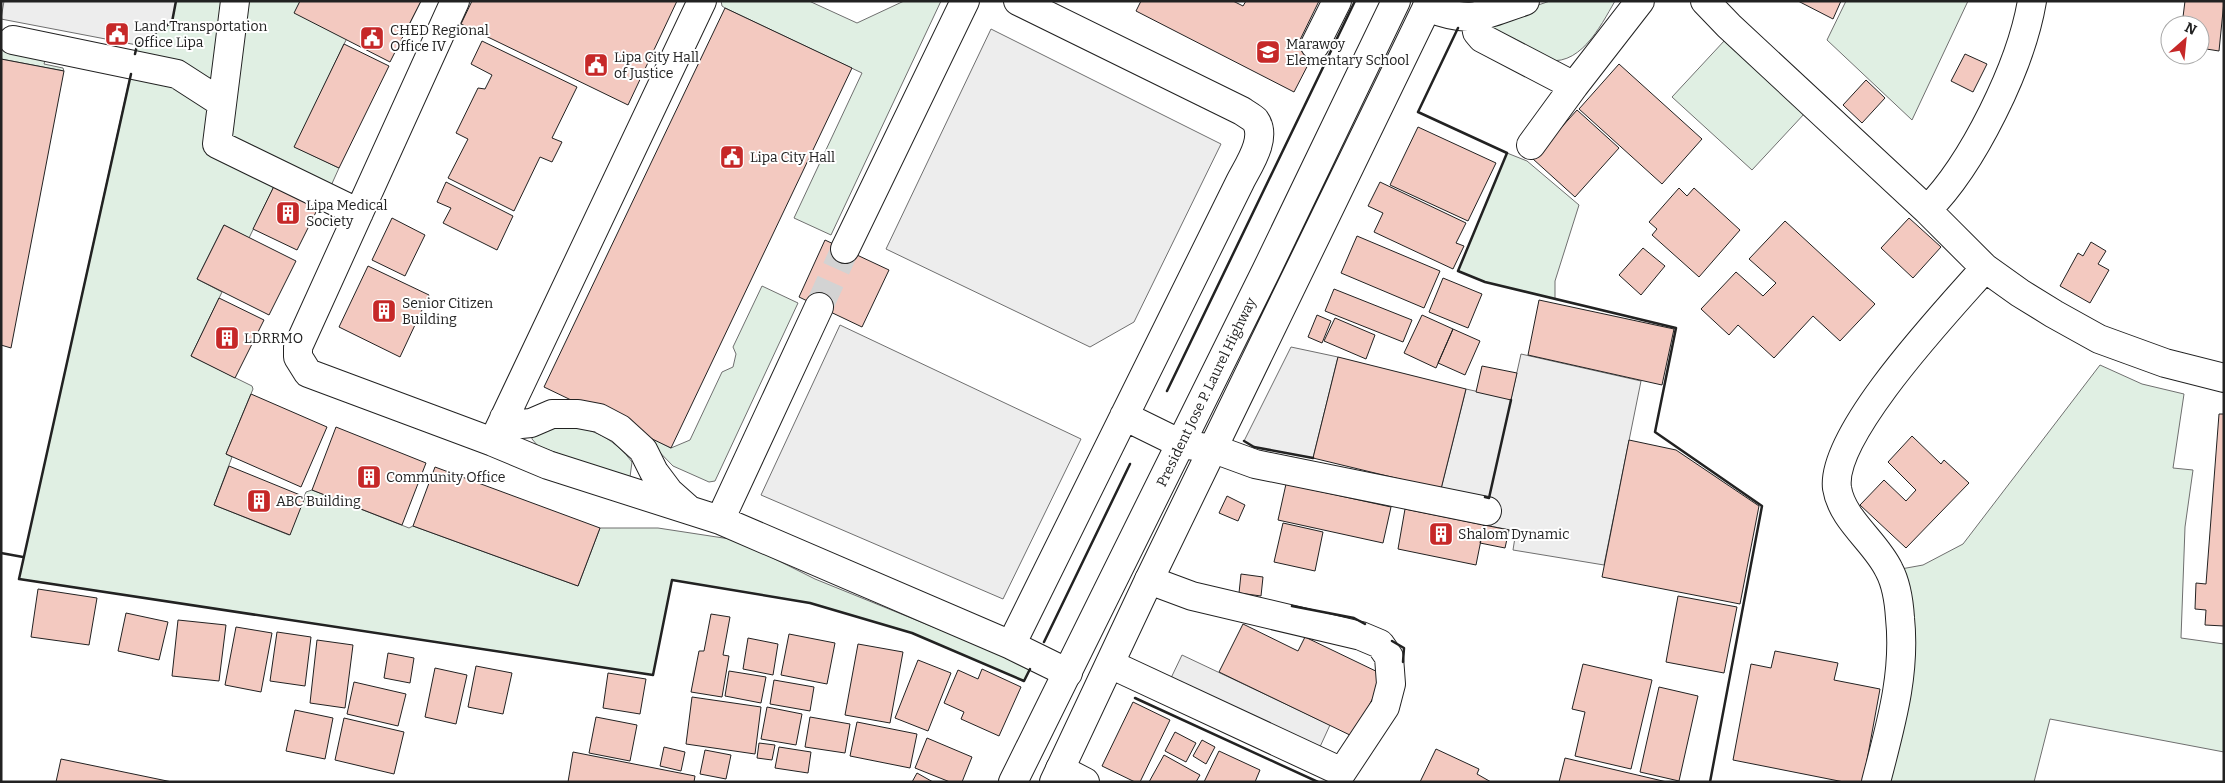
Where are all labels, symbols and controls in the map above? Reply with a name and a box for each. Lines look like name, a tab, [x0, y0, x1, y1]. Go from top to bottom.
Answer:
north arrow	[2160, 15, 2210, 65]
place label: Land Transportation Office Lipa	[134, 18, 267, 51]
text: N	[2182, 19, 2200, 39]
public building icon: Land Transportation Office Lipa	[104, 21, 130, 47]
place label: CHED Regional Office IV	[390, 22, 489, 55]
public building icon: CHED Regional Office IV	[359, 25, 385, 51]
place label: Marawoy Elementary School	[1286, 36, 1409, 69]
school or university icon: Marawoy Elementary School	[1255, 39, 1281, 65]
place label: Lipa City Hall of Justice	[614, 49, 699, 82]
public building icon: Lipa City Hall of Justice	[583, 52, 609, 78]
public building icon: Lipa City Hall	[719, 144, 745, 170]
place label: Lipa City Hall	[750, 149, 835, 166]
place label: Lipa Medical Society	[306, 197, 387, 230]
building icon: Lipa Medical Society	[275, 200, 301, 226]
street label: President Jose P. Laurel Highway	[1153, 294, 1260, 490]
place label: Senior Citizen Building	[402, 295, 493, 328]
building icon: Senior Citizen Building	[371, 298, 397, 324]
building icon: LDRRMO	[214, 325, 240, 351]
place label: LDRRMO	[244, 330, 303, 347]
building icon: Community Office	[356, 464, 382, 490]
place label: Community Office	[386, 469, 505, 486]
building icon: ABC Building	[246, 488, 272, 514]
place label: ABC Building	[276, 493, 361, 510]
building icon: Shalom Dynamic	[1428, 521, 1454, 547]
place label: Shalom Dynamic	[1458, 526, 1569, 543]

